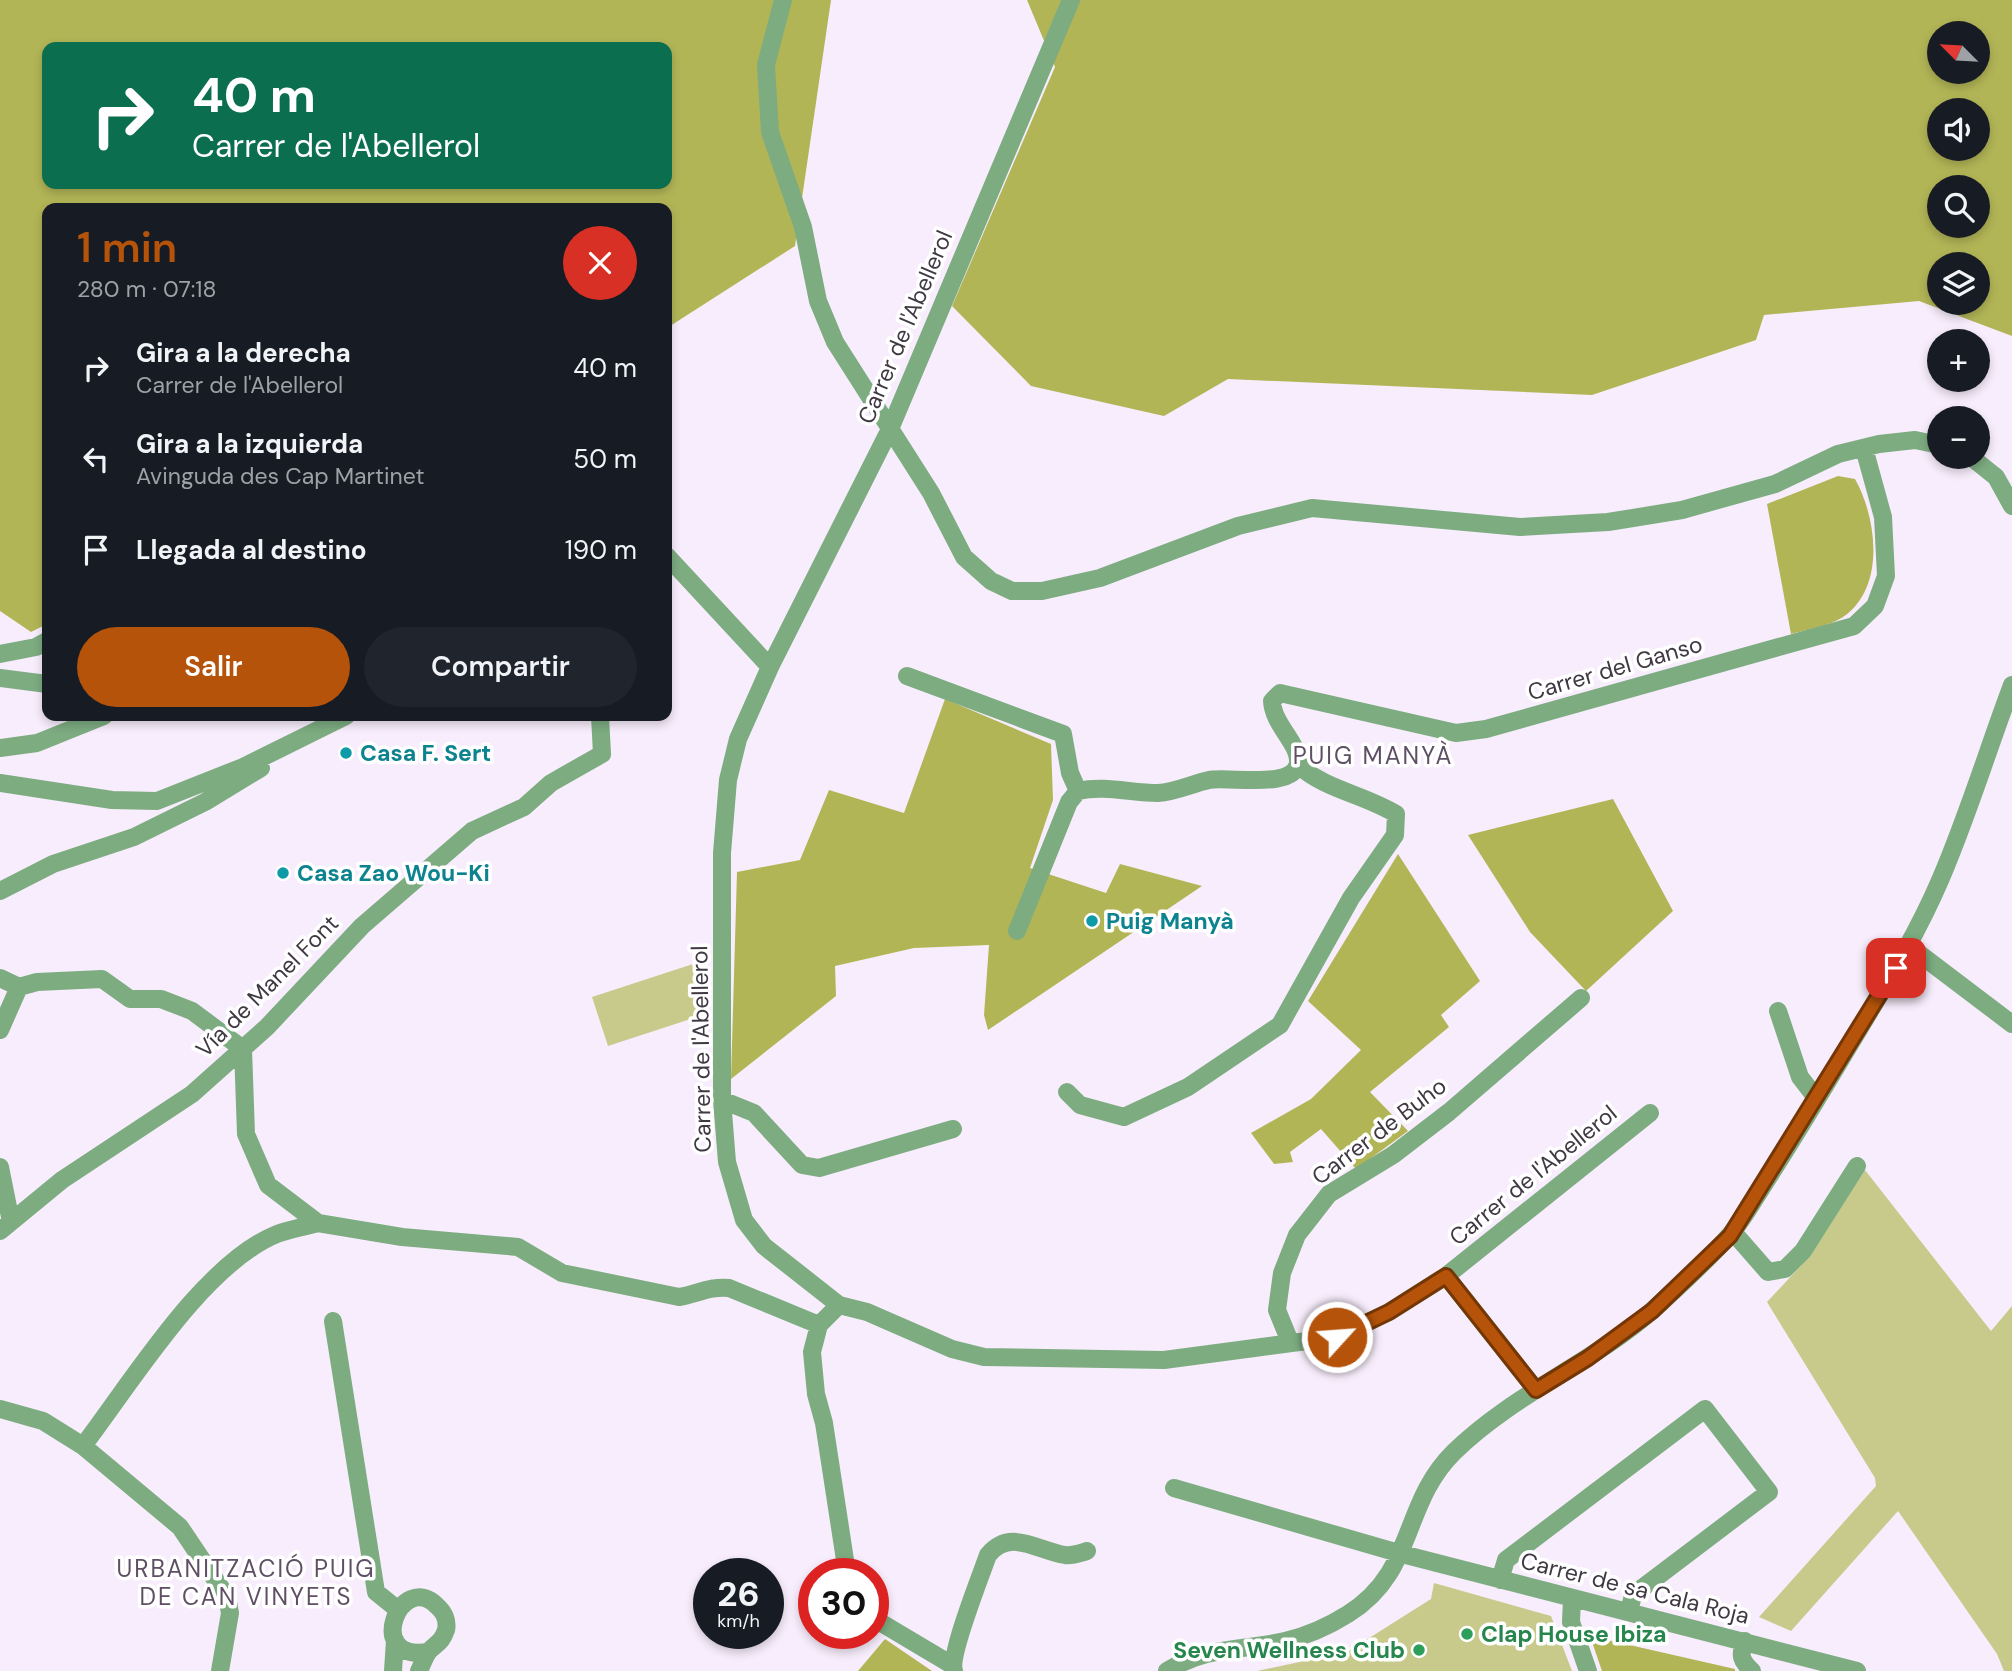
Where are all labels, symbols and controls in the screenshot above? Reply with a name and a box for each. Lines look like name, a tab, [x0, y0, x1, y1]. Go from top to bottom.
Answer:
north arrow	[1927, 21, 1990, 84]
map controls	[1927, 21, 1990, 469]
text: 40 m	[192, 63, 316, 127]
icon: right	[77, 70, 168, 161]
button: sound	[1927, 98, 1990, 161]
text: Carrer de l'Abellerol	[192, 125, 480, 167]
button: search	[1927, 175, 1990, 238]
text: 1 min	[77, 220, 177, 275]
button: close	[563, 226, 637, 300]
street label: Carrer de l'Abellerol	[851, 226, 959, 428]
button: layers	[1927, 252, 1990, 315]
text: 280 m · 07:18	[77, 274, 216, 304]
button: +	[1927, 329, 1990, 392]
text: Gira a la derecha	[136, 336, 351, 370]
icon: right	[77, 349, 115, 387]
text: 40 m	[573, 351, 637, 385]
text: Carrer de l'Abellerol	[136, 370, 343, 400]
button: −	[1927, 406, 1990, 469]
text: Gira a la izquierda	[136, 427, 363, 461]
icon: left	[77, 440, 115, 478]
text: 50 m	[573, 442, 637, 476]
text: Avinguda des Cap Martinet	[136, 461, 424, 491]
icon: arrive	[77, 531, 115, 569]
text: Llegada al destino	[136, 533, 367, 567]
text: 190 m	[565, 533, 637, 567]
button: Salir	[77, 627, 350, 707]
button: Compartir	[364, 627, 637, 707]
street label: Carrer del Ganso	[1524, 629, 1706, 707]
place label: Casa F. Sert	[360, 738, 491, 768]
district label: PUIG MANYÀ	[1293, 740, 1453, 771]
marker: Casa F. Sert	[338, 745, 354, 761]
place label: Casa Zao Wou-Ki	[297, 858, 490, 888]
marker: Casa Zao Wou-Ki	[275, 865, 291, 881]
place label: Puig Manyà	[1106, 906, 1234, 936]
street label: Vía de Manel Font	[189, 908, 345, 1064]
marker: Puig Manyà	[1084, 913, 1100, 929]
pin	[1866, 938, 1926, 998]
street label: Carrer de l'Abellerol	[684, 945, 718, 1153]
icon: arrive	[1877, 949, 1915, 987]
street label: Carrer de Buho	[1306, 1071, 1452, 1191]
street label: Carrer de l'Abellerol	[1443, 1098, 1623, 1252]
position arrow	[1300, 1300, 1374, 1374]
street label: Carrer de sa Cala Roja	[1518, 1545, 1752, 1631]
district label: URBANITZACIÓ PUIG DE CAN VINYETS	[117, 1553, 375, 1612]
speed limit sign: 30	[798, 1558, 889, 1649]
text: 26	[717, 1571, 760, 1617]
text: km/h	[717, 1609, 760, 1633]
place label: Clap House Ibiza	[1481, 1619, 1667, 1649]
marker: Clap House Ibiza	[1459, 1626, 1475, 1642]
place label: Seven Wellness Club	[1173, 1635, 1405, 1665]
marker: Seven Wellness Club	[1411, 1642, 1427, 1658]

